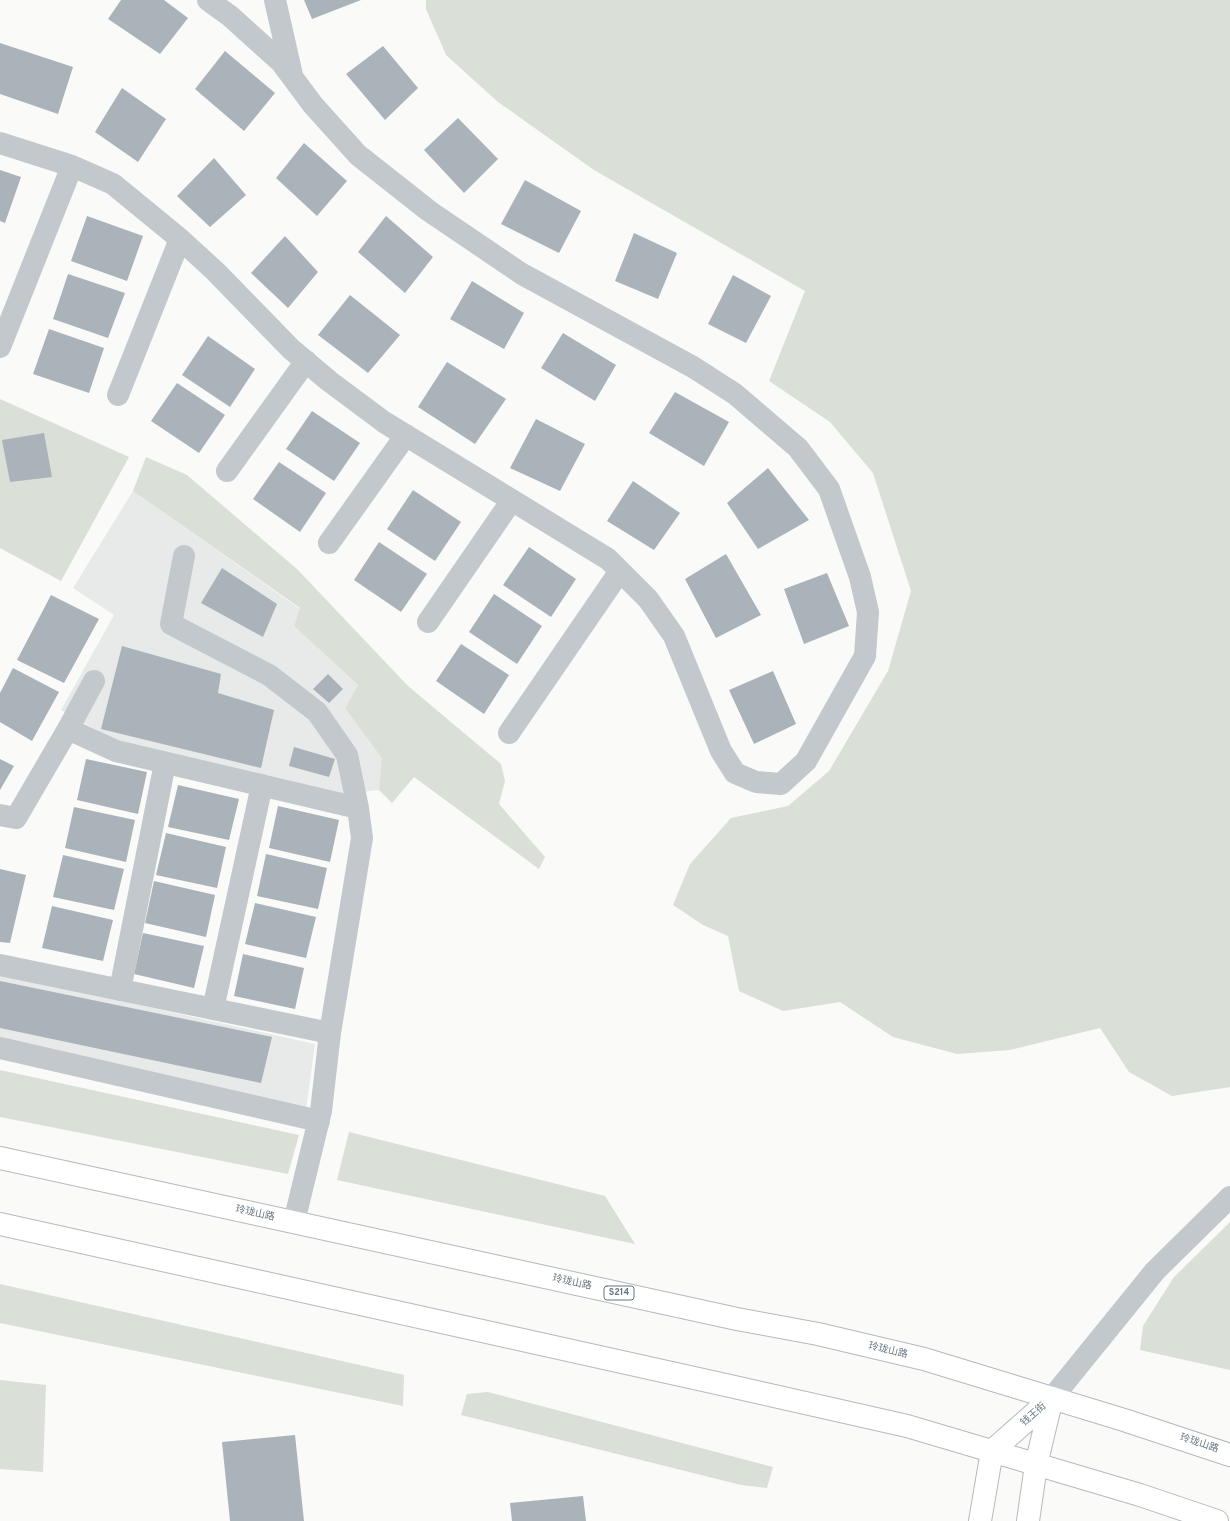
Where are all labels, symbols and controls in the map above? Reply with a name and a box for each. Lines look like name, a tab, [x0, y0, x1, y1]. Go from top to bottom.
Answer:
street label: 玲珑山路	[234, 1204, 276, 1224]
street label: 玲珑山路	[551, 1273, 593, 1293]
road number: S214	[604, 1286, 634, 1300]
street label: 玲珑山路	[867, 1341, 909, 1361]
street label: 钱王街	[1019, 1401, 1049, 1429]
street label: 玲珑山路	[1178, 1432, 1220, 1456]

